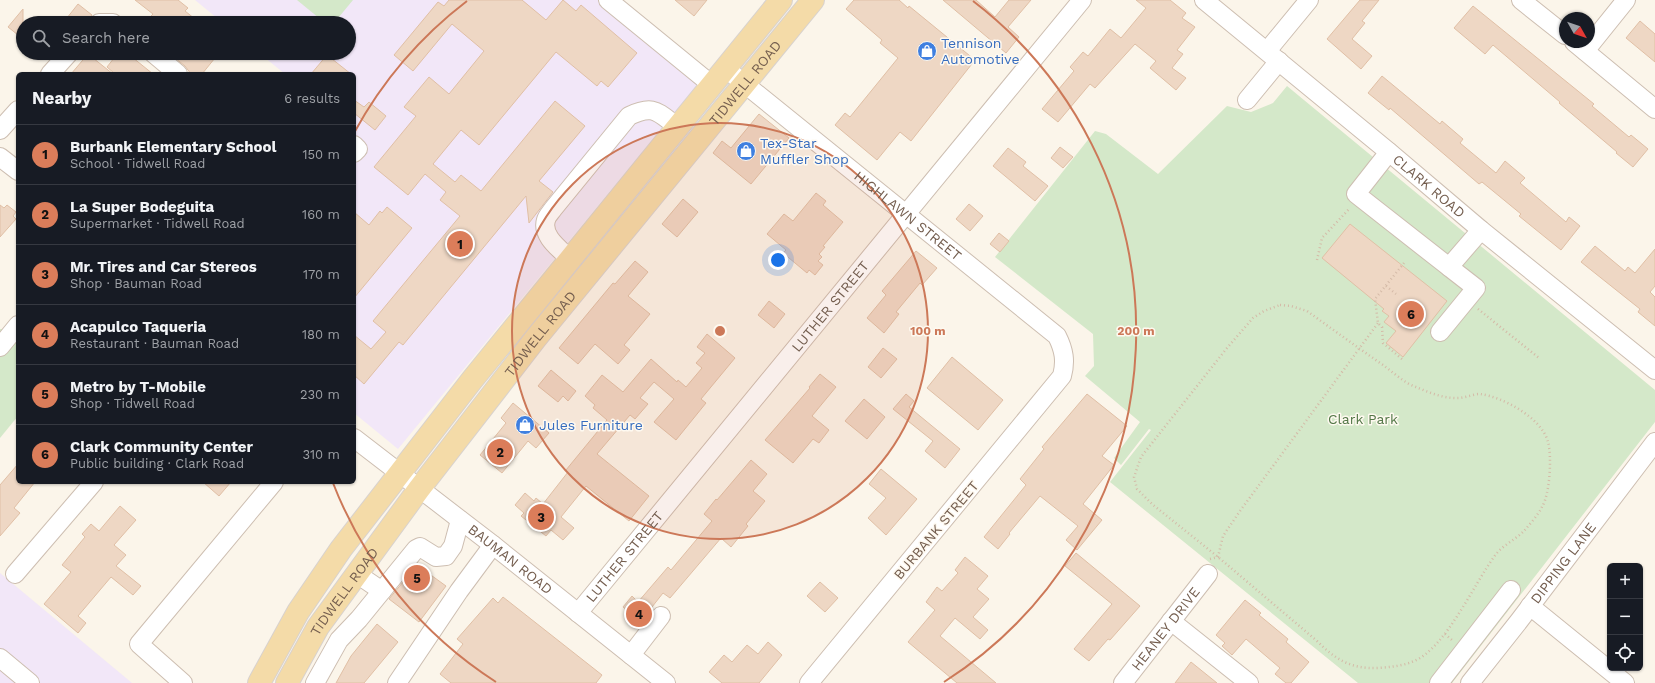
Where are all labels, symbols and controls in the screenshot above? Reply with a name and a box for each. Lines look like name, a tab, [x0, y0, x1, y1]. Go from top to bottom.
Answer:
north arrow	[1559, 12, 1595, 48]
search box	[16, 16, 356, 60]
icon: search	[30, 27, 52, 49]
text: Search here	[62, 29, 150, 47]
place label: Tennison Automotive	[941, 35, 1020, 67]
street label: TIDWELL ROAD	[706, 37, 785, 128]
shop icon: Tennison Automotive	[916, 40, 938, 62]
text: Nearby	[32, 88, 91, 108]
text: 6 results	[284, 91, 340, 106]
place label: Tex-Star Muffler Shop	[760, 135, 849, 167]
text: Burbank Elementary School	[70, 138, 276, 156]
shop icon: Tex-Star Muffler Shop	[735, 140, 757, 162]
text: 1	[42, 147, 48, 162]
text: 150 m	[302, 147, 340, 162]
street label: CLARK ROAD	[1390, 151, 1468, 221]
text: School · Tidwell Road	[70, 156, 205, 171]
street label: HIGHLAWN STREET	[851, 168, 965, 264]
text: La Super Bodeguita	[70, 198, 214, 216]
text: 2	[41, 207, 49, 222]
text: 160 m	[302, 207, 340, 222]
text: Supermarket · Tidwell Road	[70, 216, 245, 231]
pin: 1	[447, 229, 473, 259]
your location	[768, 250, 788, 270]
street label: LUTHER STREET	[788, 257, 872, 355]
text: Mr. Tires and Car Stereos	[70, 258, 257, 276]
text: 3	[41, 267, 49, 282]
text: 170 m	[303, 267, 340, 282]
text: Shop · Bauman Road	[70, 276, 202, 291]
street label: TIDWELL ROAD	[501, 288, 579, 380]
pin: 6	[1398, 299, 1424, 329]
text: Acapulco Taqueria	[70, 318, 206, 336]
centre of rings	[713, 324, 727, 338]
text: 100 m	[910, 324, 946, 338]
text: 200 m	[1117, 324, 1155, 338]
text: 4	[41, 327, 49, 342]
text: 180 m	[302, 327, 340, 342]
text: Restaurant · Bauman Road	[70, 336, 239, 351]
text: Metro by T-Mobile	[70, 378, 206, 396]
text: 5	[41, 387, 49, 402]
text: 230 m	[300, 387, 340, 402]
text: Shop · Tidwell Road	[70, 396, 195, 411]
park label: Clark Park	[1328, 411, 1398, 427]
shop icon: Jules Furniture	[514, 414, 536, 436]
place label: Jules Furniture	[539, 417, 643, 433]
pin: 2	[487, 437, 513, 467]
text: Clark Community Center	[70, 438, 253, 456]
text: 6	[41, 447, 49, 462]
text: 310 m	[302, 447, 340, 462]
text: Public building · Clark Road	[70, 456, 244, 471]
street label: BURBANK STREET	[890, 477, 982, 582]
pin: 3	[528, 502, 554, 532]
street label: LUTHER STREET	[582, 508, 667, 605]
street label: DIPPING LANE	[1527, 519, 1599, 607]
street label: BAUMAN ROAD	[465, 521, 556, 597]
street label: TIDWELL ROAD	[307, 544, 381, 638]
pin: 5	[404, 563, 430, 593]
map controls	[1607, 563, 1643, 671]
button: +	[1607, 563, 1643, 599]
street label: HEANEY DRIVE	[1128, 584, 1203, 674]
pin: 4	[626, 599, 652, 629]
button: −	[1607, 599, 1643, 635]
button: locate	[1607, 635, 1643, 671]

